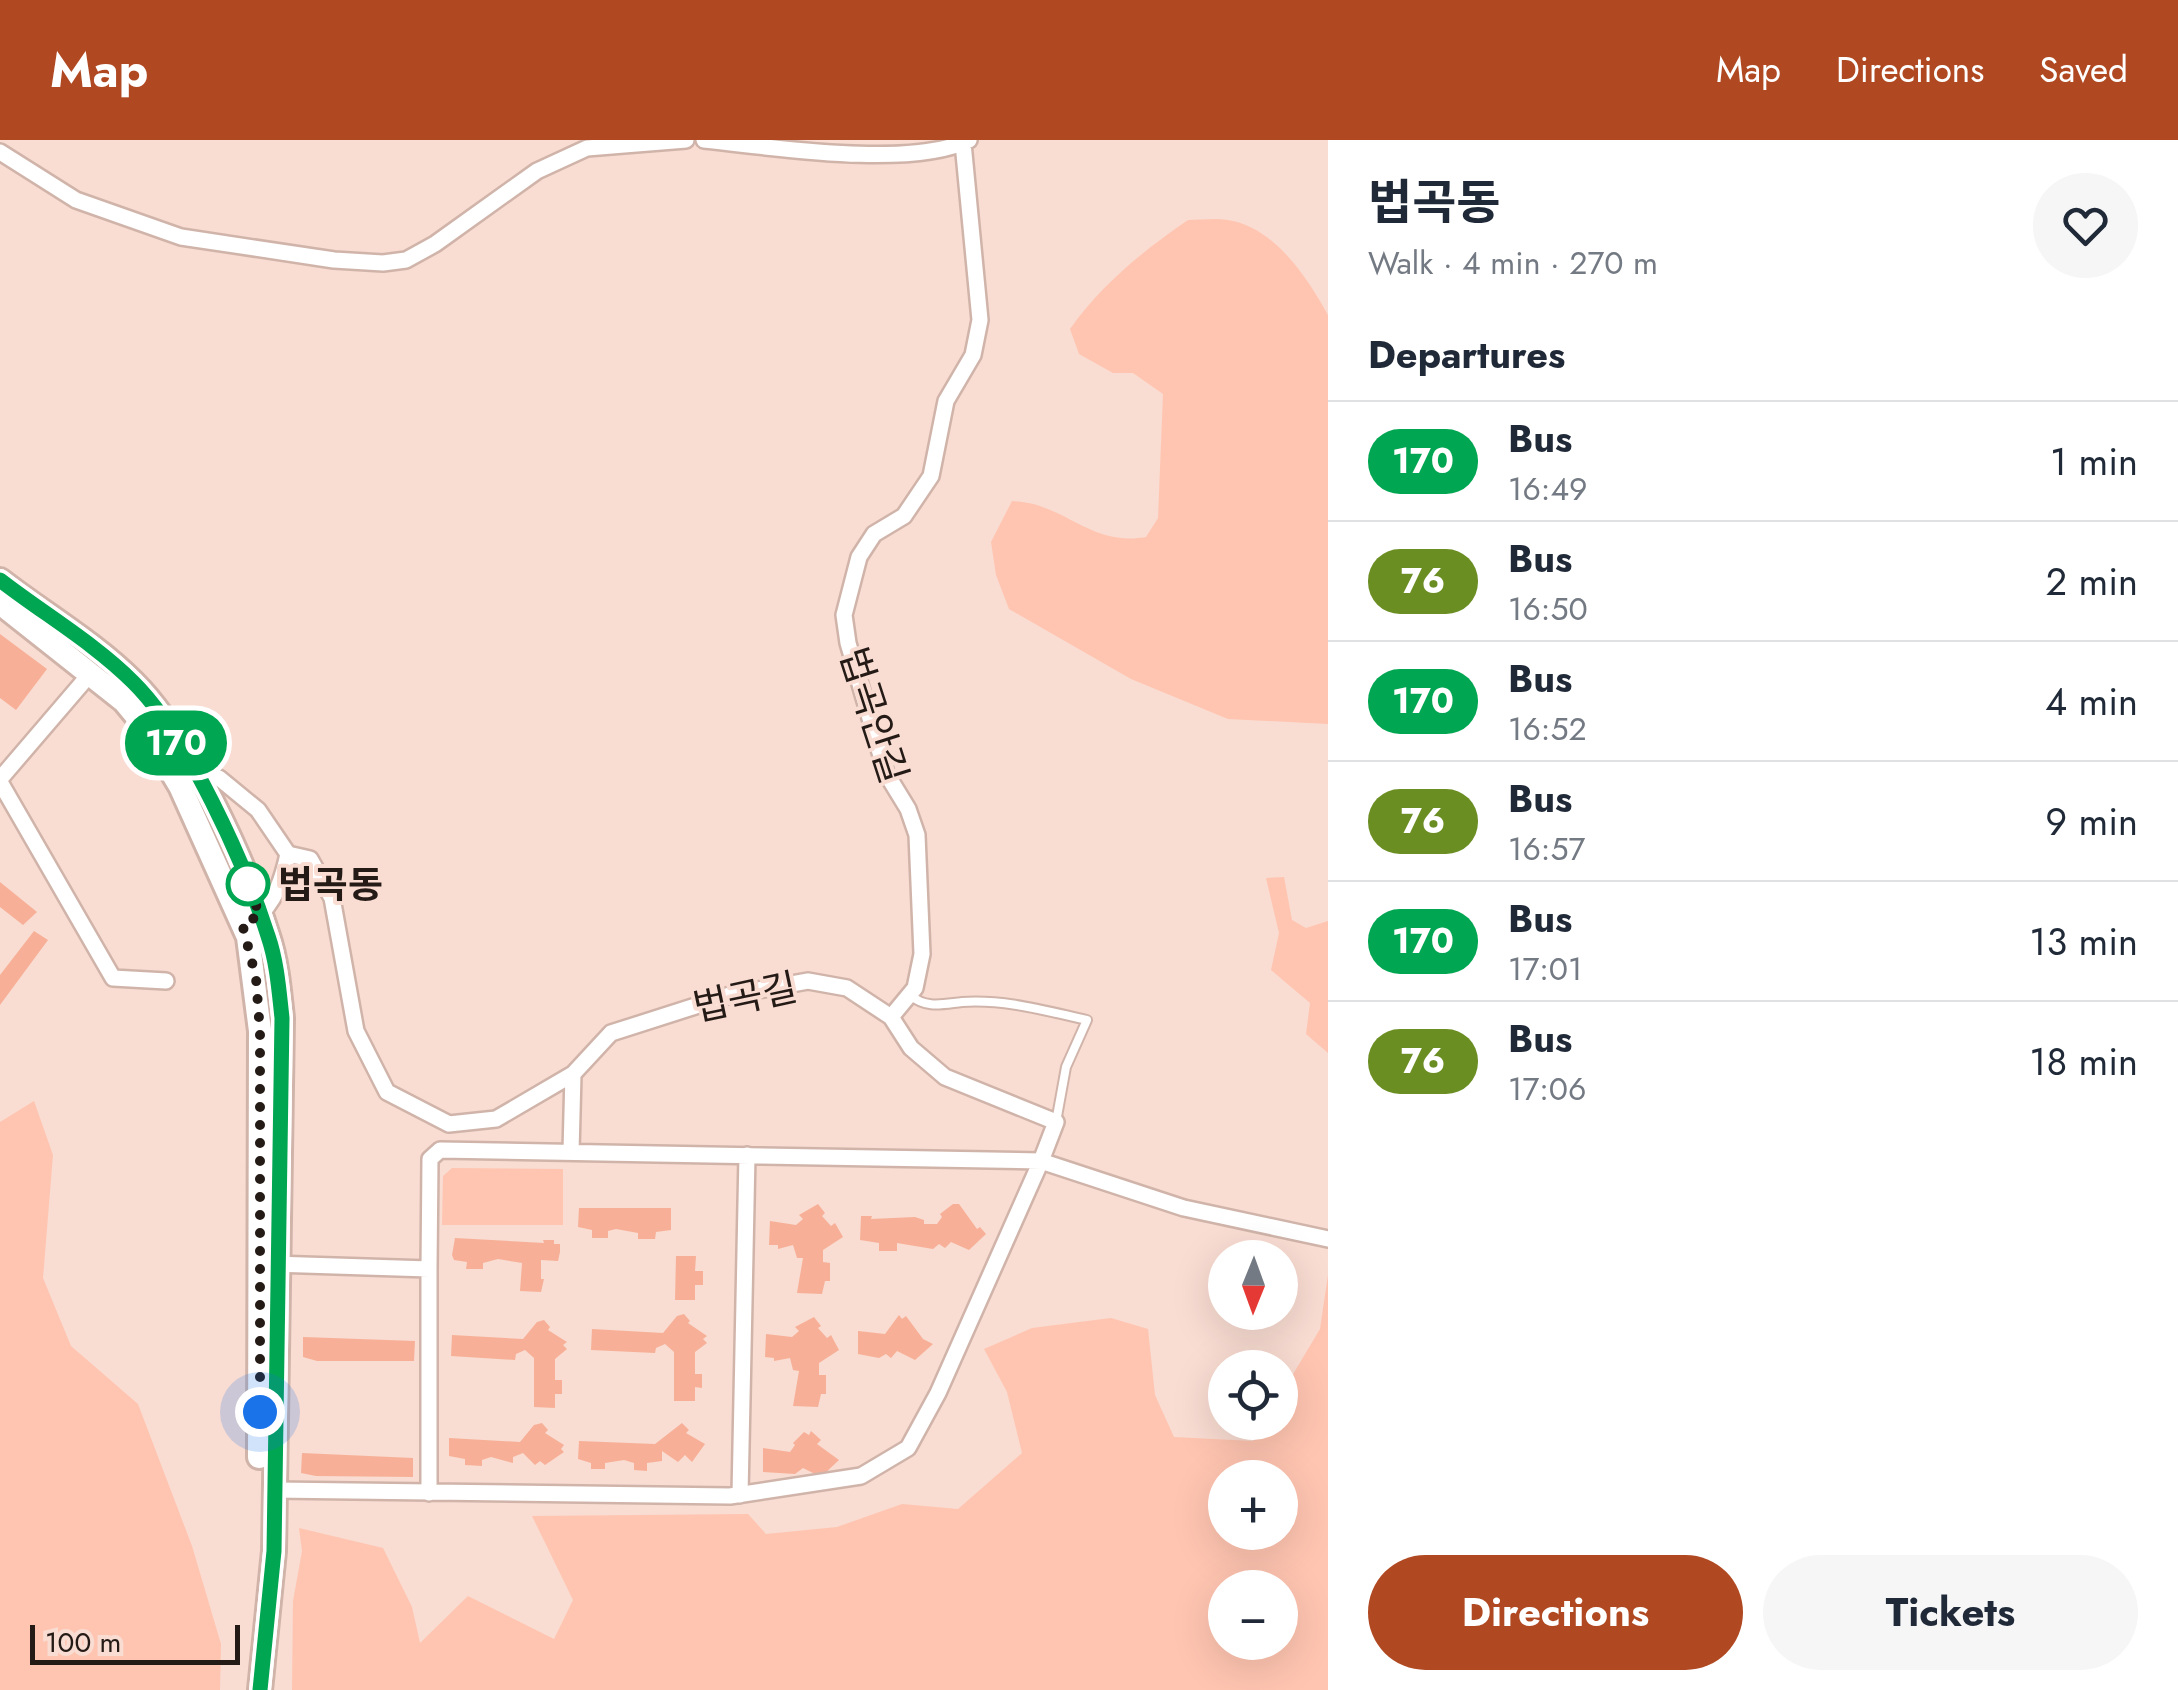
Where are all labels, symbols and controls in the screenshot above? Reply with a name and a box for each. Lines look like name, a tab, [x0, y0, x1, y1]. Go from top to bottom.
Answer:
text: Map	[50, 36, 148, 105]
text: Map	[1716, 45, 1781, 95]
text: Directions	[1836, 45, 1984, 95]
text: Saved	[2039, 45, 2128, 95]
text: 법곡동	[1368, 168, 1500, 237]
button: heart	[2033, 173, 2138, 278]
text: Walk · 4 min · 270 m	[1368, 240, 1658, 286]
text: Departures	[1368, 327, 1565, 382]
text: Bus	[1508, 411, 1572, 466]
text: 1 min	[2050, 434, 2138, 489]
text: 170	[1392, 436, 1454, 486]
text: 16:49	[1508, 466, 1588, 512]
text: Bus	[1508, 531, 1572, 586]
text: 2 min	[2046, 554, 2138, 609]
text: 76	[1401, 556, 1445, 606]
text: 16:50	[1508, 586, 1588, 632]
street label: 법곡안길	[826, 640, 922, 790]
text: Bus	[1508, 651, 1572, 706]
text: 4 min	[2045, 674, 2138, 729]
text: 170	[1392, 676, 1454, 726]
text: 16:52	[1508, 706, 1587, 752]
line badge: 170	[119, 710, 234, 776]
text: 170	[145, 718, 207, 768]
text: Bus	[1508, 771, 1572, 826]
text: 9 min	[2045, 794, 2138, 849]
text: 76	[1401, 796, 1445, 846]
text: 16:57	[1508, 826, 1585, 872]
place label: 법곡동	[278, 857, 383, 912]
marker: 법곡동	[227, 863, 269, 905]
text: Bus	[1508, 891, 1572, 946]
text: 13 min	[2029, 914, 2138, 969]
text: 170	[1392, 916, 1454, 966]
text: 17:01	[1508, 946, 1582, 992]
street label: 법곡길	[688, 959, 802, 1035]
text: Bus	[1508, 1011, 1572, 1066]
text: 18 min	[2029, 1034, 2138, 1089]
text: 76	[1401, 1036, 1445, 1086]
text: 17:06	[1508, 1066, 1586, 1112]
north arrow	[1208, 1240, 1298, 1330]
map controls	[1208, 1240, 1298, 1660]
button: locate	[1208, 1350, 1298, 1440]
your location	[235, 1387, 285, 1437]
button: +	[1208, 1460, 1298, 1550]
button: Directions	[1368, 1555, 1743, 1670]
button: Tickets	[1763, 1555, 2138, 1670]
button: −	[1208, 1570, 1298, 1660]
scale bar	[30, 1620, 240, 1664]
text: 100 m	[45, 1622, 121, 1663]

